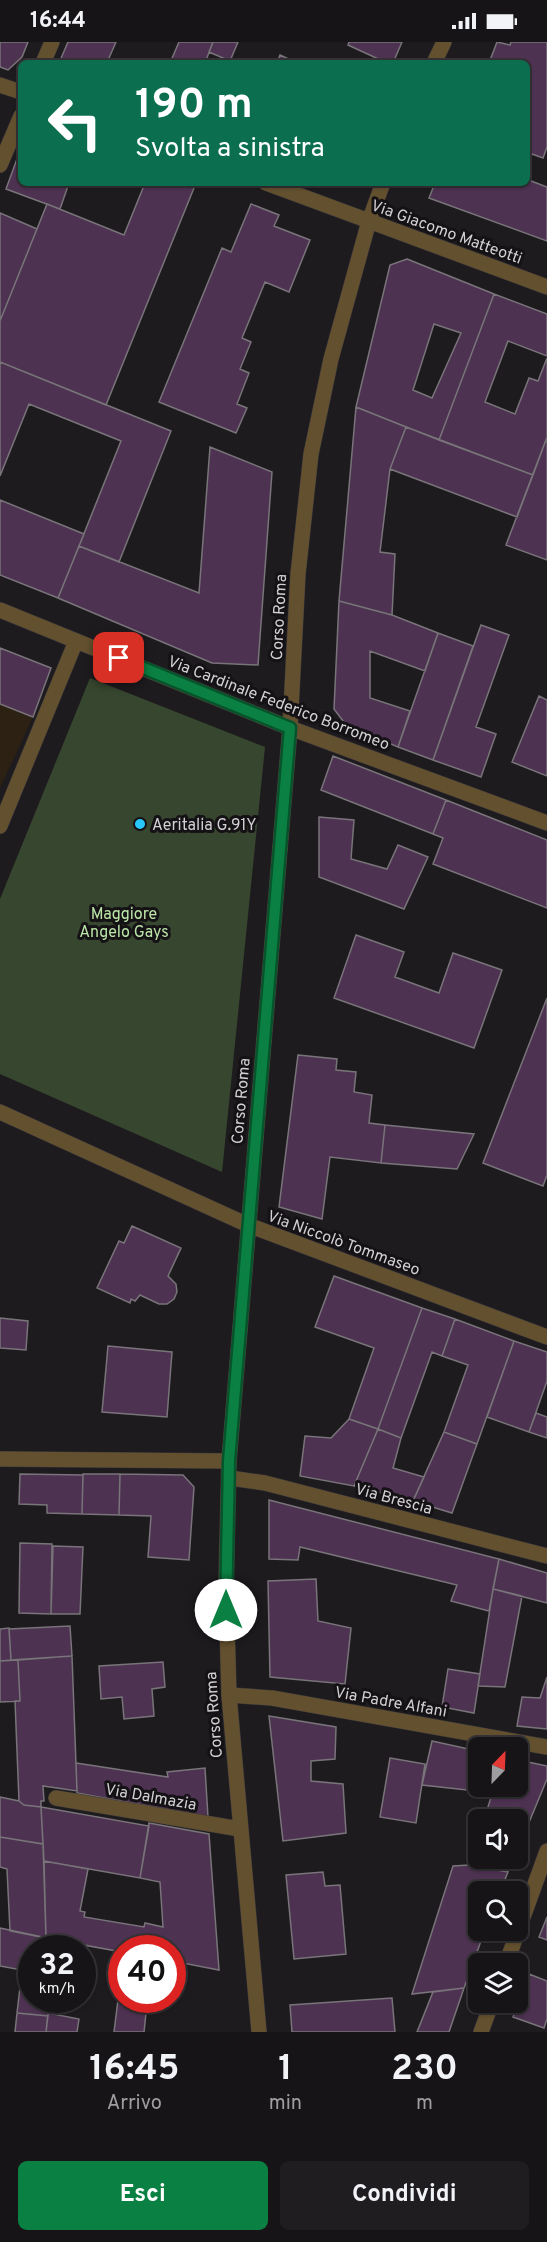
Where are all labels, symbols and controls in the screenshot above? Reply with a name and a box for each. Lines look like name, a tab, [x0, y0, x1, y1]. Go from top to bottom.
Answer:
text: 16:44	[30, 8, 86, 35]
text: 190 m	[135, 80, 253, 133]
icon: left	[36, 84, 114, 162]
text: Svolta a sinistra	[135, 132, 325, 166]
street label: Via Giacomo Matteotti	[368, 196, 525, 270]
street label: Corso Roma	[268, 573, 292, 661]
pin	[93, 632, 144, 683]
icon: arrive	[102, 641, 135, 674]
street label: Via Cardinale Federico Borromeo	[165, 652, 392, 755]
place label: Aeritalia G.91Y	[152, 816, 256, 836]
marker: Aeritalia G.91Y	[133, 817, 147, 831]
park label: Maggiore Angelo Gays	[79, 905, 169, 943]
street label: Corso Roma	[228, 1057, 256, 1145]
street label: Via Niccolò Tommaseo	[264, 1207, 423, 1281]
street label: Via Brescia	[353, 1480, 434, 1520]
position arrow	[194, 1578, 258, 1642]
street label: Corso Roma	[202, 1671, 228, 1759]
street label: Via Padre Alfani	[333, 1683, 448, 1723]
north arrow	[468, 1737, 528, 1797]
map controls	[468, 1737, 528, 2013]
street label: Via Dalmazia	[103, 1780, 198, 1816]
button: sound	[468, 1809, 528, 1869]
button: search	[468, 1881, 528, 1941]
speed limit sign: 40	[108, 1935, 186, 2013]
text: 32	[39, 1948, 75, 1985]
button: layers	[468, 1953, 528, 2013]
text: km/h	[39, 1980, 75, 1999]
text: 16:45	[89, 2047, 180, 2093]
text: 1	[278, 2047, 293, 2093]
text: 230	[391, 2047, 458, 2093]
text: Arrivo	[107, 2091, 162, 2117]
text: min	[269, 2091, 302, 2117]
text: m	[416, 2091, 433, 2117]
button: Esci	[18, 2161, 268, 2230]
button: Condividi	[280, 2161, 529, 2230]

